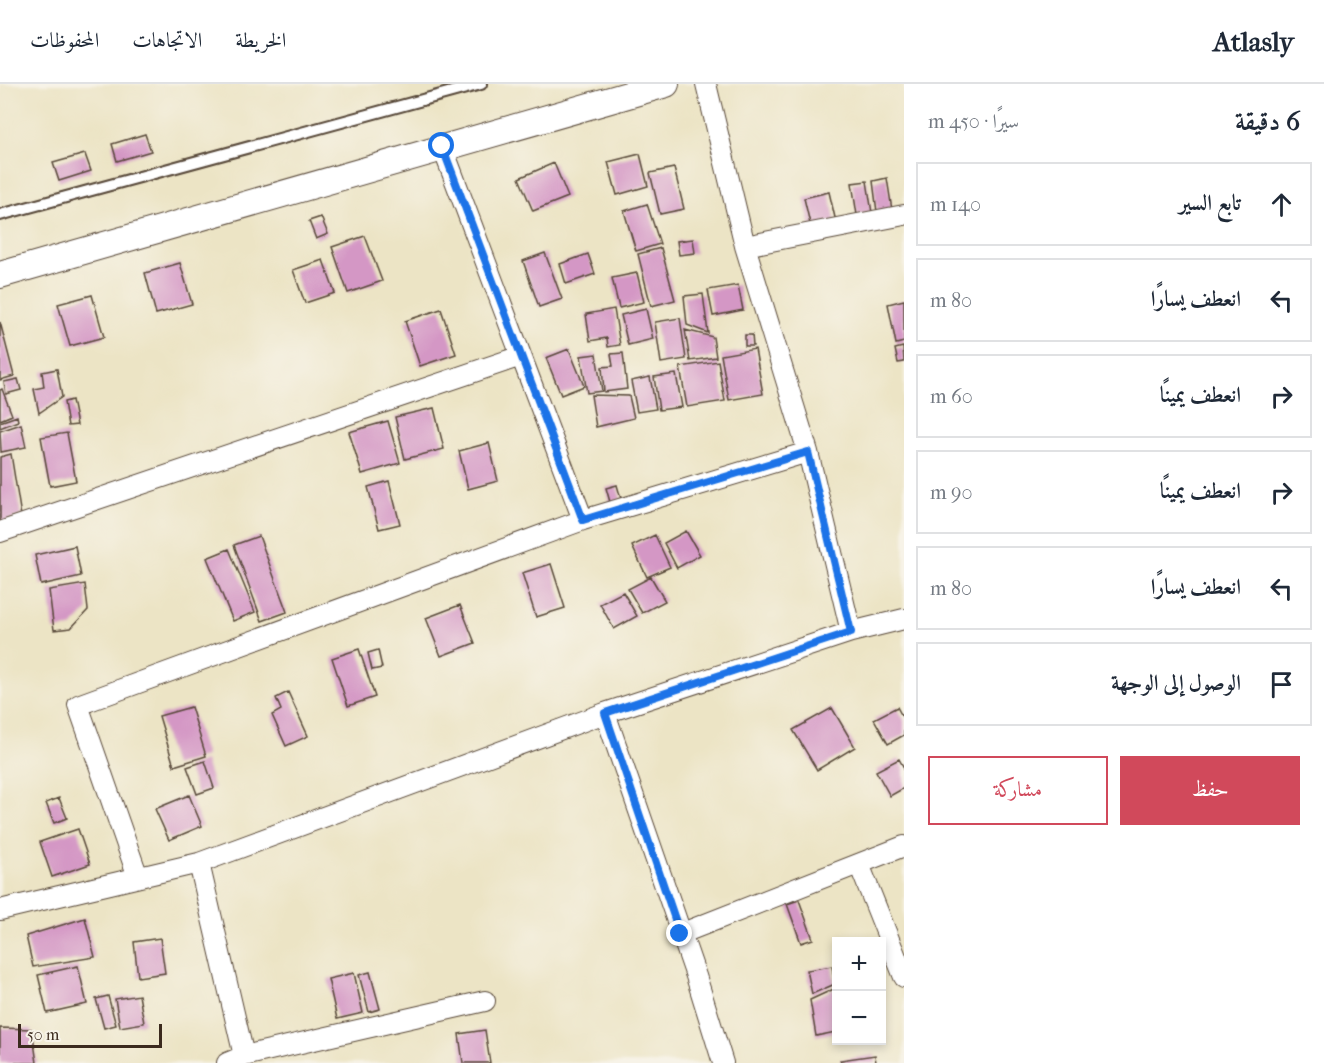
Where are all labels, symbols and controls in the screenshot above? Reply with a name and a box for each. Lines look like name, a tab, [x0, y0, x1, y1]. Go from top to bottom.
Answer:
text: Atlasly	[1213, 25, 1294, 58]
text: المحفوظات	[30, 28, 99, 52]
text: الاتجاهات	[132, 28, 202, 52]
text: الخريطة	[235, 28, 286, 52]
text: 6 دقيقة	[1235, 106, 1300, 137]
text: سيرًا · 450 m	[928, 110, 1019, 133]
route start	[428, 132, 454, 158]
icon: ahead	[1265, 188, 1298, 221]
text: تابع السير	[1179, 190, 1241, 216]
text: 140 m	[930, 193, 981, 216]
icon: left	[1265, 284, 1298, 317]
text: انعطف يسارًا	[1151, 286, 1241, 312]
text: 80 m	[930, 289, 972, 312]
icon: right	[1265, 380, 1298, 413]
text: انعطف يمينًا	[1160, 382, 1241, 408]
text: 60 m	[930, 385, 973, 408]
icon: right	[1265, 476, 1298, 509]
text: انعطف يمينًا	[1160, 478, 1241, 504]
text: 90 m	[930, 481, 972, 504]
icon: left	[1265, 572, 1298, 605]
text: انعطف يسارًا	[1151, 574, 1241, 600]
text: 80 m	[930, 577, 972, 600]
icon: arrive	[1265, 668, 1298, 701]
text: الوصول إلى الوجهة	[1111, 670, 1241, 696]
button: مشاركة	[928, 756, 1108, 825]
button: حفظ	[1120, 756, 1300, 825]
route end	[666, 920, 692, 946]
map controls	[832, 937, 886, 1045]
button: +	[832, 937, 886, 991]
button: −	[832, 991, 886, 1045]
scale bar	[18, 1021, 162, 1048]
text: 50 m	[27, 1025, 59, 1044]

